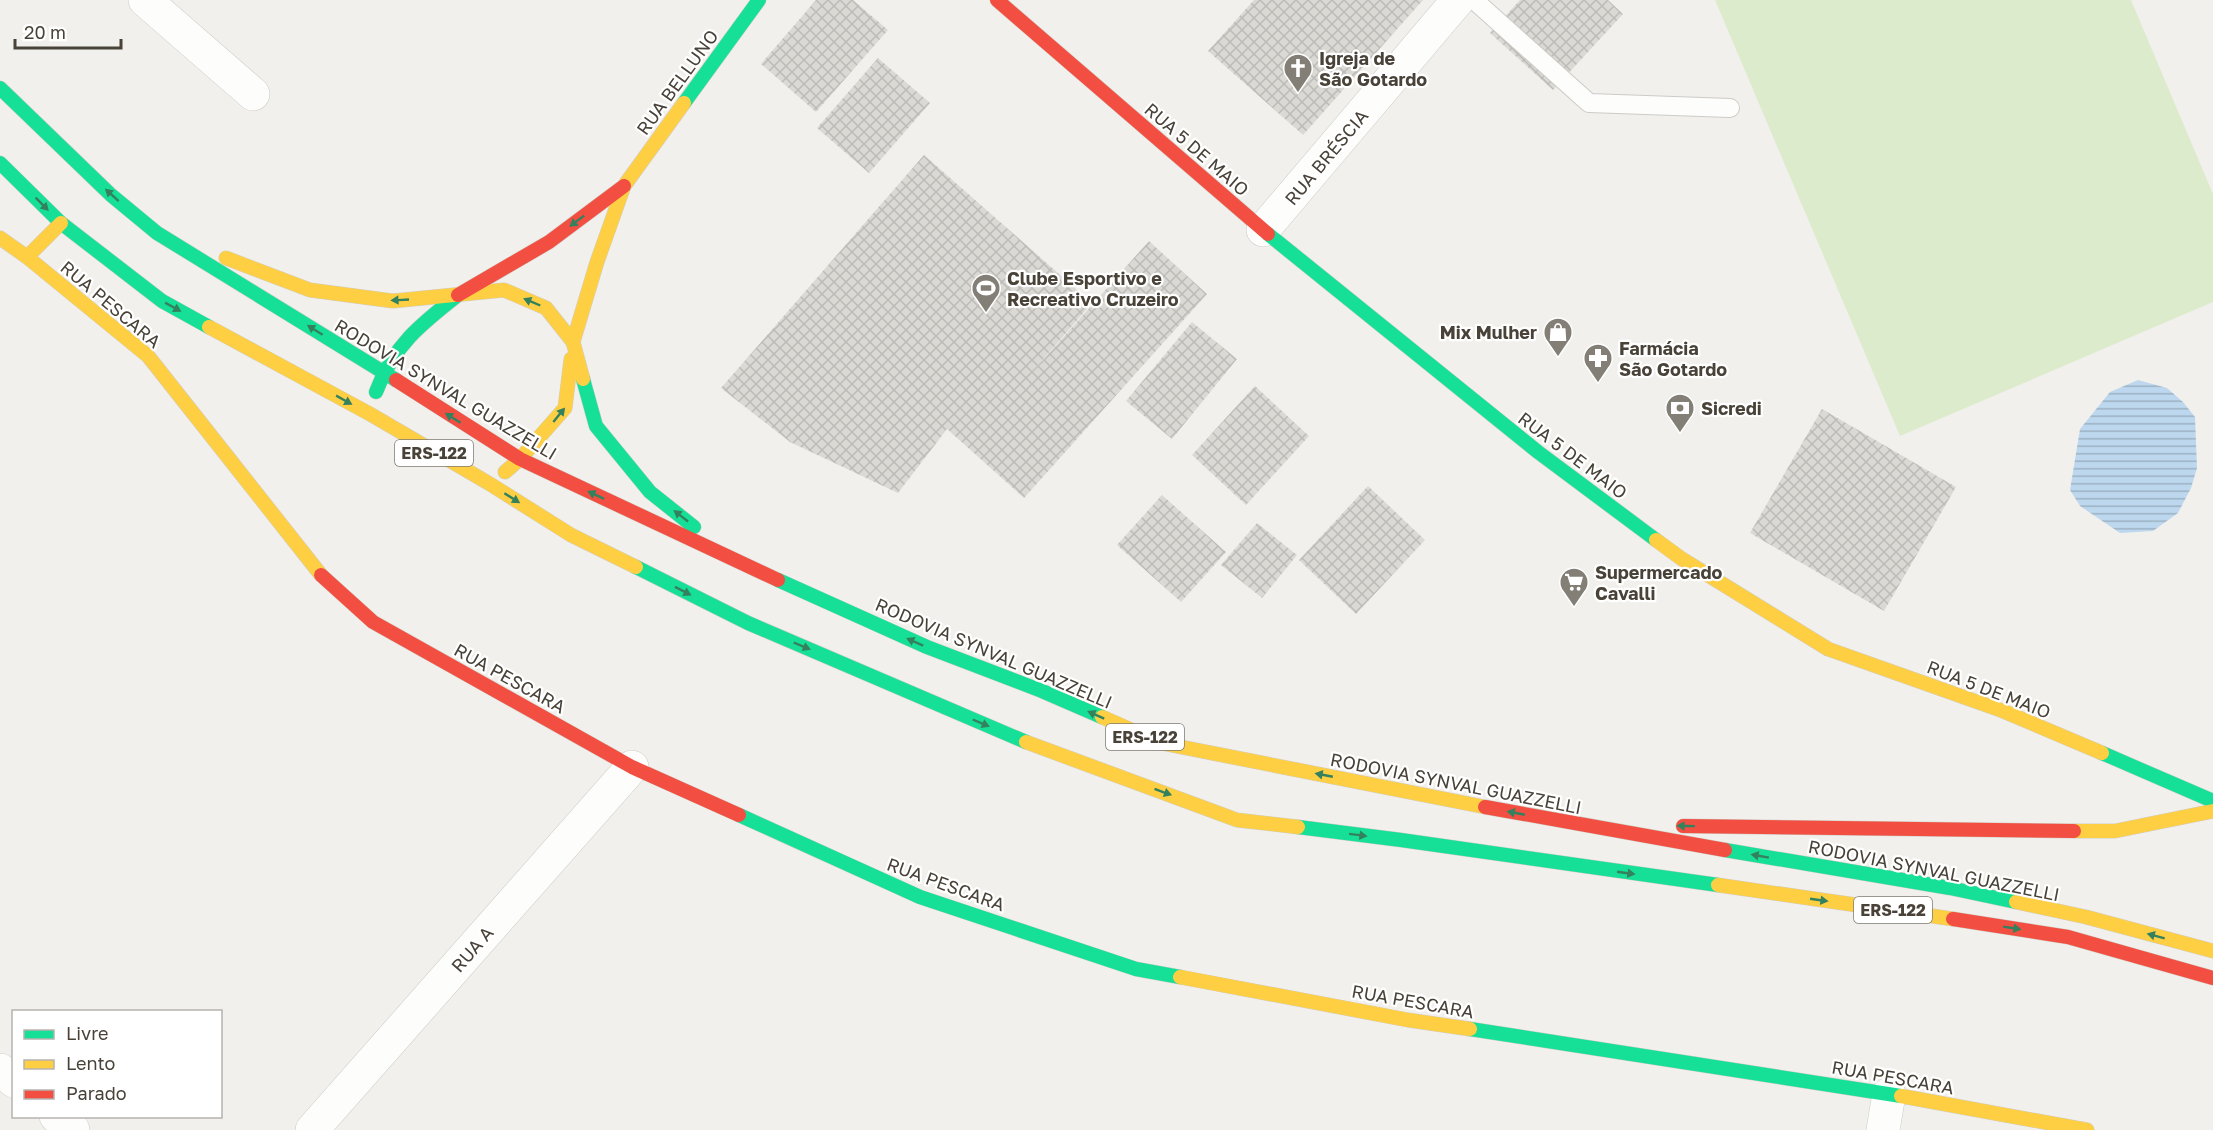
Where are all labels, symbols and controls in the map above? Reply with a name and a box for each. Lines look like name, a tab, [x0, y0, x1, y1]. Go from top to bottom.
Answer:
scale bar	[15, 12, 122, 50]
text: 20 m	[24, 21, 66, 43]
street label: RUA BELLUNO	[632, 25, 722, 139]
place label: Igreja de São Gotardo	[1319, 47, 1427, 90]
church icon: Igreja de São Gotardo	[1282, 52, 1314, 94]
street label: RUA 5 DE MAIO	[1140, 98, 1254, 200]
street label: RUA BRÉSCIA	[1280, 105, 1372, 209]
one-way arrow	[105, 189, 120, 202]
one-way arrow	[34, 197, 49, 211]
one-way arrow	[569, 215, 585, 227]
street label: RUA PESCARA	[57, 256, 165, 352]
place label: Clube Esportivo e Recreativo Cruzeiro	[1007, 267, 1179, 310]
sports icon: Clube Esportivo e Recreativo Cruzeiro	[970, 272, 1002, 314]
one-way arrow	[390, 296, 409, 305]
one-way arrow	[523, 297, 541, 307]
one-way arrow	[164, 302, 181, 312]
street label: RODOVIA SYNVAL GUAZZELLI	[331, 314, 561, 464]
shop icon: Mix Mulher	[1542, 316, 1574, 358]
place label: Mix Mulher	[1440, 321, 1537, 343]
one-way arrow	[307, 324, 323, 335]
place label: Farmácia São Gotardo	[1619, 337, 1727, 380]
pharmacy icon: Farmácia São Gotardo	[1582, 342, 1614, 384]
bank icon: Sicredi	[1664, 392, 1696, 434]
one-way arrow	[336, 395, 353, 405]
place label: Sicredi	[1701, 397, 1762, 419]
one-way arrow	[552, 407, 565, 423]
street label: RUA 5 DE MAIO	[1514, 407, 1632, 503]
one-way arrow	[445, 412, 461, 423]
road number: ERS-122	[395, 440, 473, 466]
one-way arrow	[587, 490, 604, 499]
one-way arrow	[504, 492, 520, 503]
one-way arrow	[673, 510, 689, 522]
place label: Supermercado Cavalli	[1595, 561, 1722, 604]
supermarket icon: Supermercado Cavalli	[1558, 566, 1590, 608]
one-way arrow	[675, 586, 692, 596]
street label: RODOVIA SYNVAL GUAZZELLI	[872, 593, 1116, 713]
street label: RUA PESCARA	[451, 638, 569, 718]
one-way arrow	[907, 638, 924, 647]
one-way arrow	[793, 641, 811, 651]
street label: RUA 5 DE MAIO	[1924, 655, 2054, 723]
one-way arrow	[1087, 710, 1105, 720]
one-way arrow	[972, 718, 990, 728]
road number: ERS-122	[1106, 724, 1184, 750]
street label: RODOVIA SYNVAL GUAZZELLI	[1329, 748, 1583, 818]
one-way arrow	[1315, 770, 1334, 779]
one-way arrow	[1154, 788, 1172, 798]
one-way arrow	[1506, 808, 1525, 817]
one-way arrow	[1677, 822, 1696, 831]
one-way arrow	[1349, 830, 1368, 839]
street label: RODOVIA SYNVAL GUAZZELLI	[1807, 835, 2061, 905]
one-way arrow	[1750, 851, 1769, 860]
street label: RUA PESCARA	[884, 853, 1008, 915]
one-way arrow	[1616, 869, 1635, 878]
one-way arrow	[1809, 895, 1828, 905]
road number: ERS-122	[1854, 897, 1932, 923]
street label: RUA A	[446, 922, 498, 976]
one-way arrow	[2002, 924, 2021, 933]
one-way arrow	[2147, 931, 2165, 940]
street label: RUA PESCARA	[1350, 979, 1476, 1023]
legend	[12, 1010, 222, 1118]
text: Livre	[66, 1022, 108, 1044]
text: Lento	[66, 1052, 115, 1074]
street label: RUA PESCARA	[1830, 1055, 1956, 1099]
text: Parado	[66, 1082, 127, 1104]

